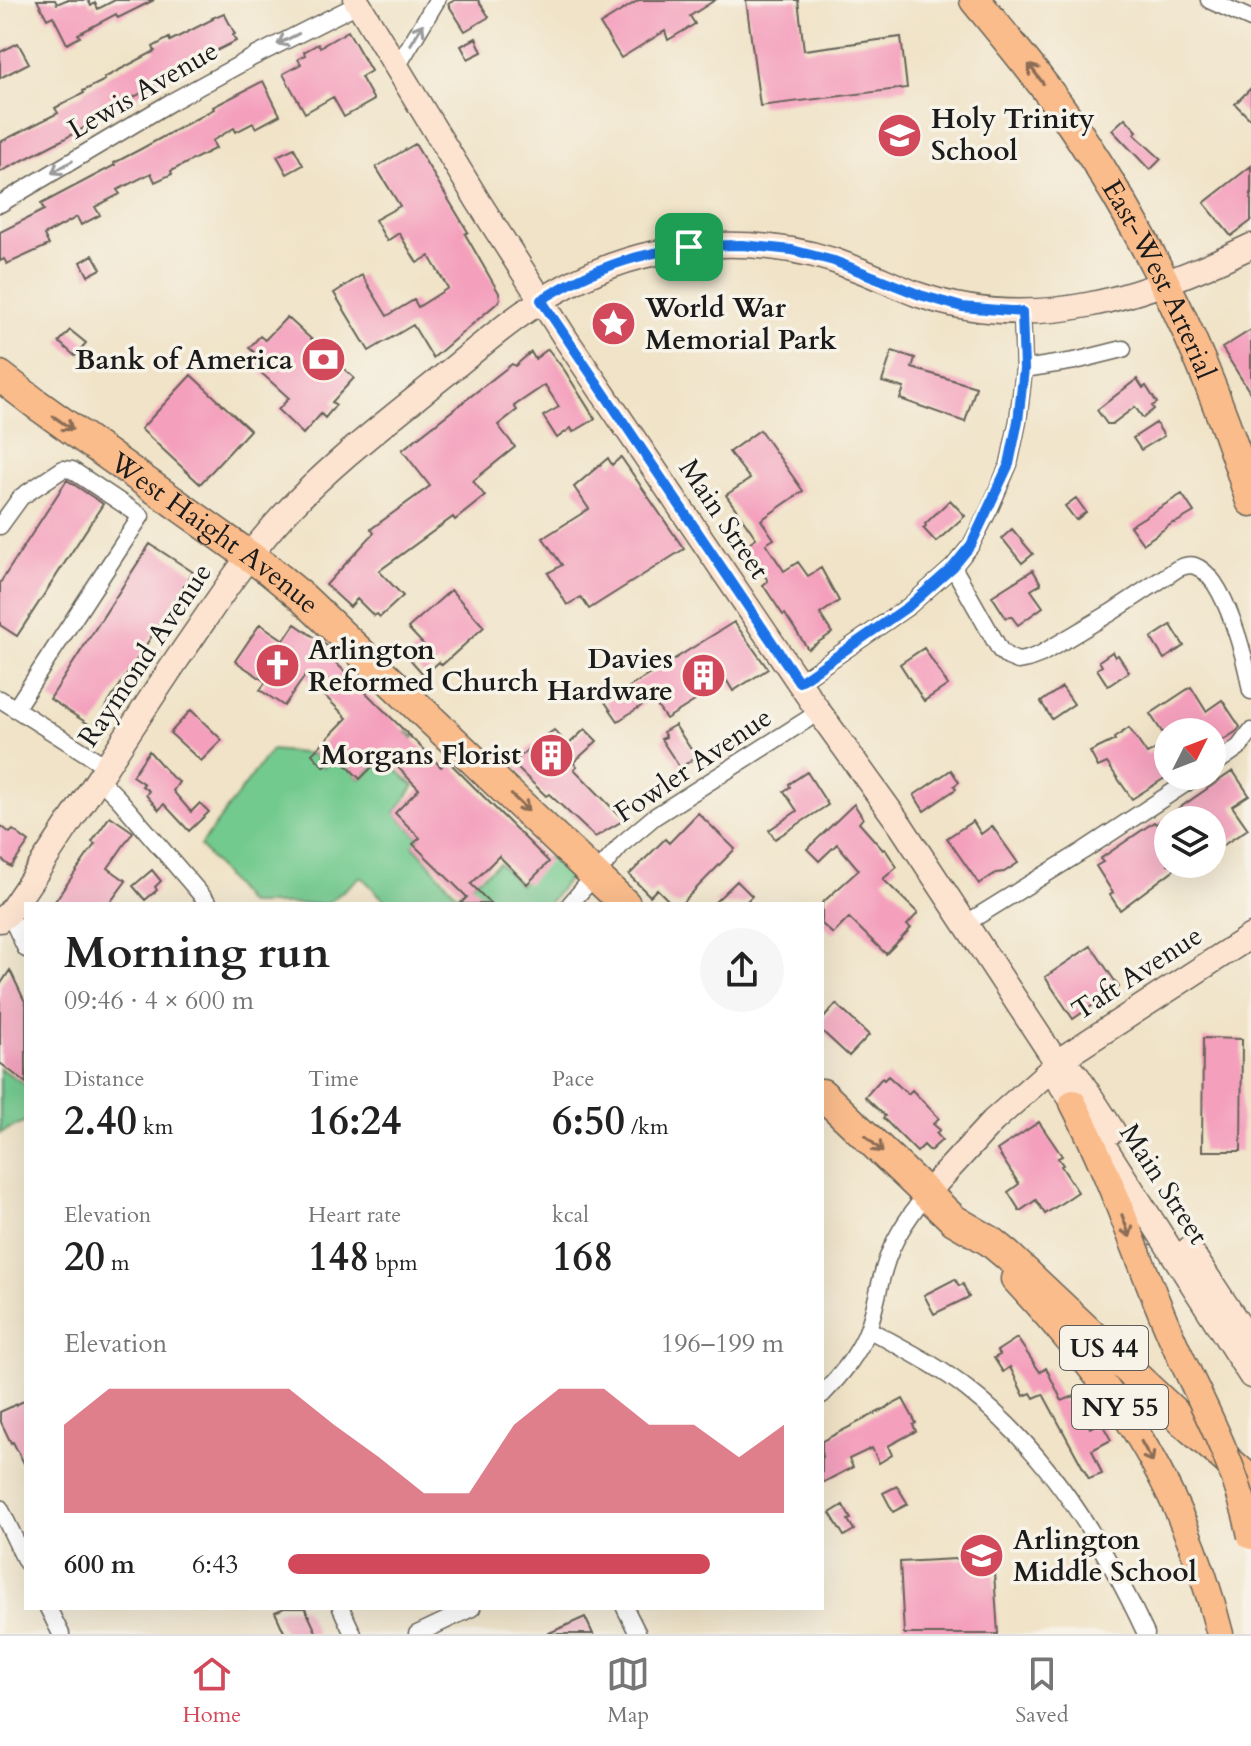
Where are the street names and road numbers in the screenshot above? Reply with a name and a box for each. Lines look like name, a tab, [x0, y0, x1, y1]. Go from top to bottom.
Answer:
street label: Lewis Avenue	[61, 32, 225, 148]
street label: East-West Arterial	[1093, 173, 1225, 385]
street label: West Haight Avenue	[101, 443, 328, 623]
street label: Main Street	[670, 452, 778, 587]
street label: Raymond Avenue	[69, 556, 221, 754]
street label: Fowler Avenue	[607, 698, 779, 832]
street label: Taft Avenue	[1064, 917, 1210, 1029]
street label: Main Street	[1111, 1116, 1217, 1252]
road number: US 44	[1060, 1326, 1148, 1370]
road number: NY 55	[1072, 1385, 1168, 1429]

